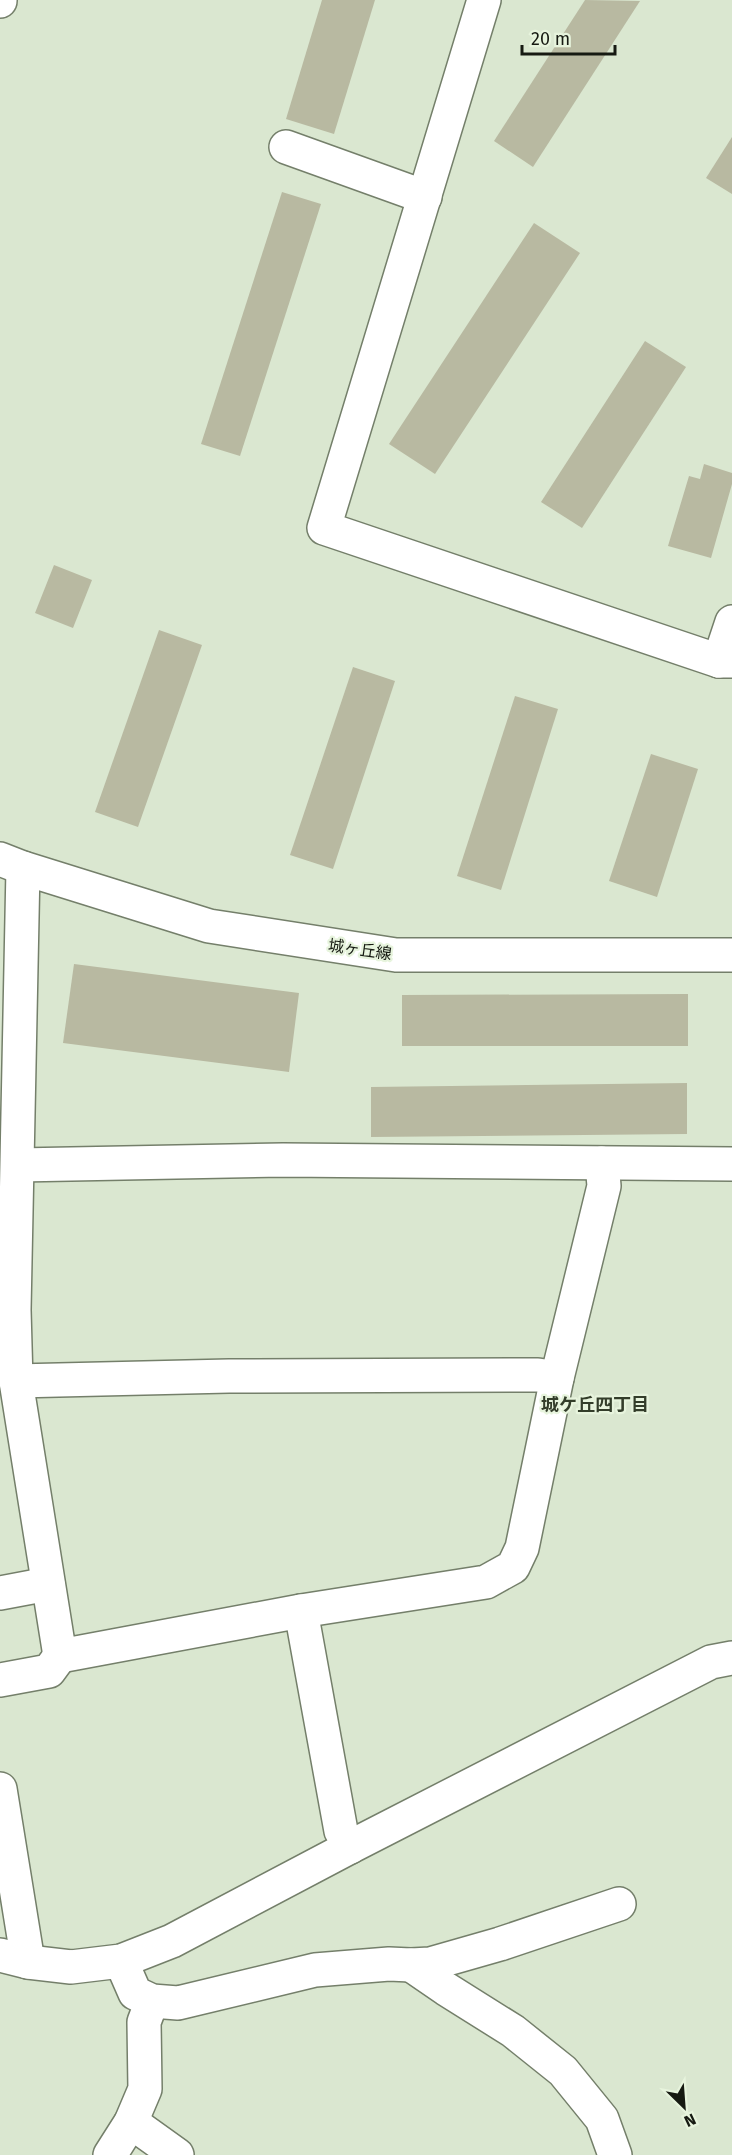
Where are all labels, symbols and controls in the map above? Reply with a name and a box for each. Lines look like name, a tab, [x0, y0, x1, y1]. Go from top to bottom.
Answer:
scale bar	[522, 18, 615, 56]
text: 20 m	[531, 28, 570, 50]
street label: 城ヶ丘線	[327, 936, 393, 963]
district label: 城ケ丘四丁目	[541, 1394, 649, 1416]
north arrow	[654, 2077, 714, 2137]
text: N	[681, 2109, 699, 2131]

